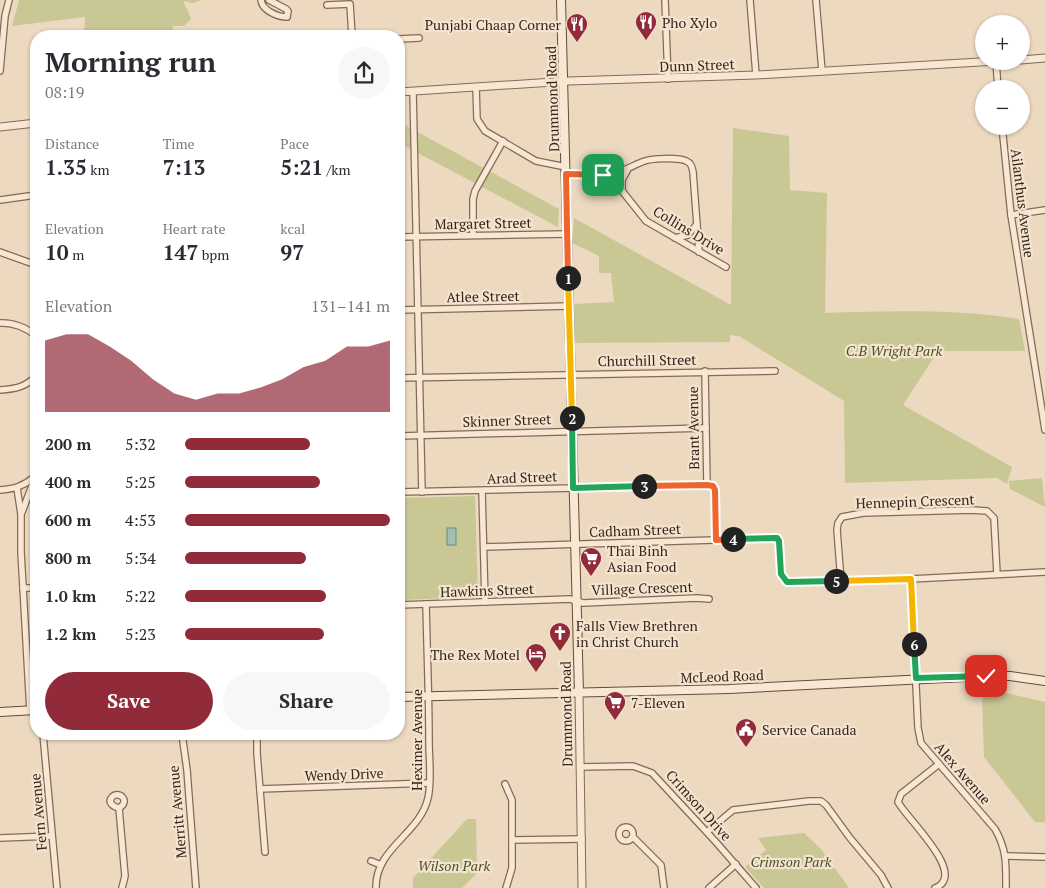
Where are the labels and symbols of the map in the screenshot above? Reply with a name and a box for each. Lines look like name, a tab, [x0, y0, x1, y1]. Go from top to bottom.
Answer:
restaurant icon: Pho Xylo	[634, 10, 658, 41]
restaurant icon: Punjabi Chaap Corner	[565, 12, 589, 43]
place label: Pho Xylo	[662, 13, 718, 32]
place label: Punjabi Chaap Corner	[425, 15, 562, 34]
street label: Drummond Road	[541, 45, 563, 152]
street label: Dunn Street	[659, 54, 736, 76]
street label: Ailanthus Avenue	[1007, 147, 1039, 259]
pin	[582, 154, 624, 196]
street label: Collins Drive	[650, 201, 728, 259]
street label: Margaret Street	[434, 213, 533, 233]
pin: 1	[556, 266, 580, 290]
street label: Atlee Street	[446, 286, 521, 306]
park label: C.B Wright Park	[846, 341, 943, 360]
street label: Churchill Street	[597, 350, 697, 370]
street label: Brant Avenue	[683, 386, 703, 470]
pin: 2	[560, 406, 584, 430]
street label: Skinner Street	[462, 409, 552, 431]
street label: Arad Street	[486, 466, 558, 488]
pin: 3	[632, 474, 656, 498]
street label: Hennepin Crescent	[855, 489, 976, 513]
street label: Cadham Street	[589, 519, 682, 541]
pin: 4	[720, 526, 746, 552]
place label: Thai Binh Asian Food	[607, 541, 677, 576]
supermarket icon: Thai Binh Asian Food	[579, 546, 603, 577]
pin: 5	[824, 568, 848, 594]
street label: Village Crescent	[591, 577, 694, 599]
street label: Hawkins Street	[440, 579, 535, 601]
place label: Falls View Brethren in Christ Church	[576, 616, 698, 651]
church icon: Falls View Brethren in Christ Church	[548, 621, 572, 652]
pin: 6	[902, 632, 926, 656]
hotel icon: The Rex Motel	[524, 642, 548, 673]
place label: The Rex Motel	[430, 645, 520, 664]
pin	[965, 655, 1007, 697]
street label: Drummond Road	[556, 661, 576, 767]
street label: McLeod Road	[680, 665, 764, 687]
street label: Heximer Avenue	[407, 689, 426, 791]
supermarket icon: 7-Eleven	[603, 690, 627, 721]
place label: 7-Eleven	[631, 693, 686, 712]
public building icon: Service Canada	[734, 717, 758, 748]
place label: Service Canada	[762, 720, 857, 739]
street label: Alex Avenue	[931, 738, 995, 808]
street label: Wendy Drive	[304, 763, 384, 785]
street label: Merritt Avenue	[163, 765, 191, 859]
street label: Crimson Drive	[662, 765, 736, 845]
street label: Fern Avenue	[25, 773, 51, 851]
park label: Crimson Park	[750, 852, 832, 871]
park label: Wilson Park	[418, 856, 490, 875]

